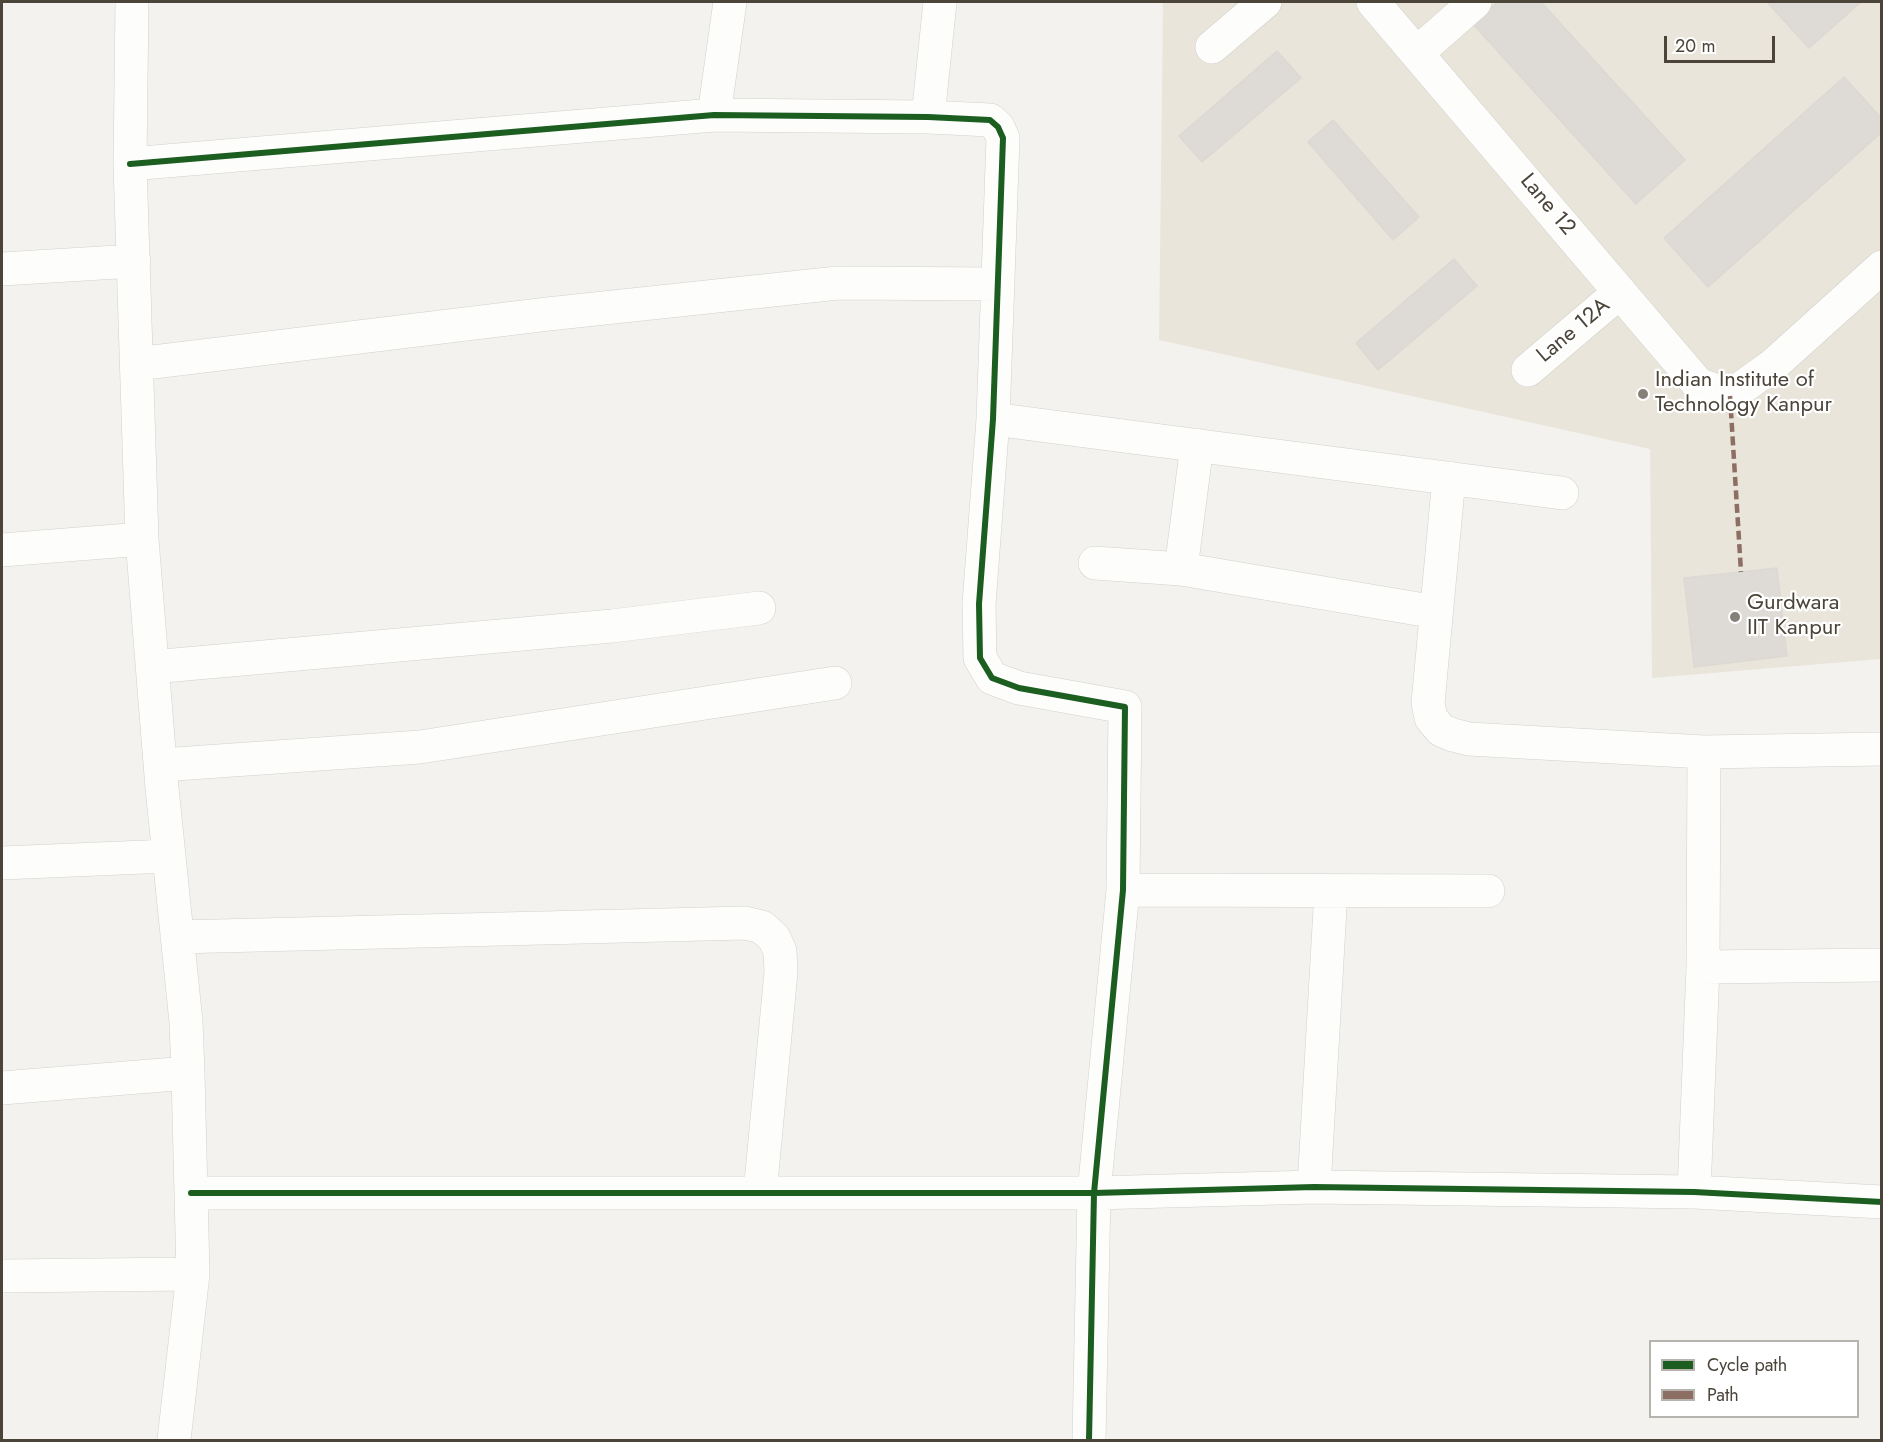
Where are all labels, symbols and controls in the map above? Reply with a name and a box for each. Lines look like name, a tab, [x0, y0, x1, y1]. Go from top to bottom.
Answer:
scale bar	[1667, 24, 1778, 62]
text: 20 m	[1675, 33, 1715, 59]
street label: Lane 12	[1514, 169, 1580, 241]
street label: Lane 12A	[1532, 293, 1616, 369]
place label: Indian Institute of Technology Kanpur	[1655, 368, 1832, 420]
marker: Indian Institute of Technology Kanpur	[1636, 387, 1650, 401]
place label: Gurdwara IIT Kanpur	[1747, 591, 1841, 642]
marker: Gurdwara IIT Kanpur	[1728, 610, 1742, 624]
legend	[1649, 1340, 1859, 1418]
text: Cycle path	[1707, 1352, 1787, 1378]
text: Path	[1707, 1382, 1739, 1408]

